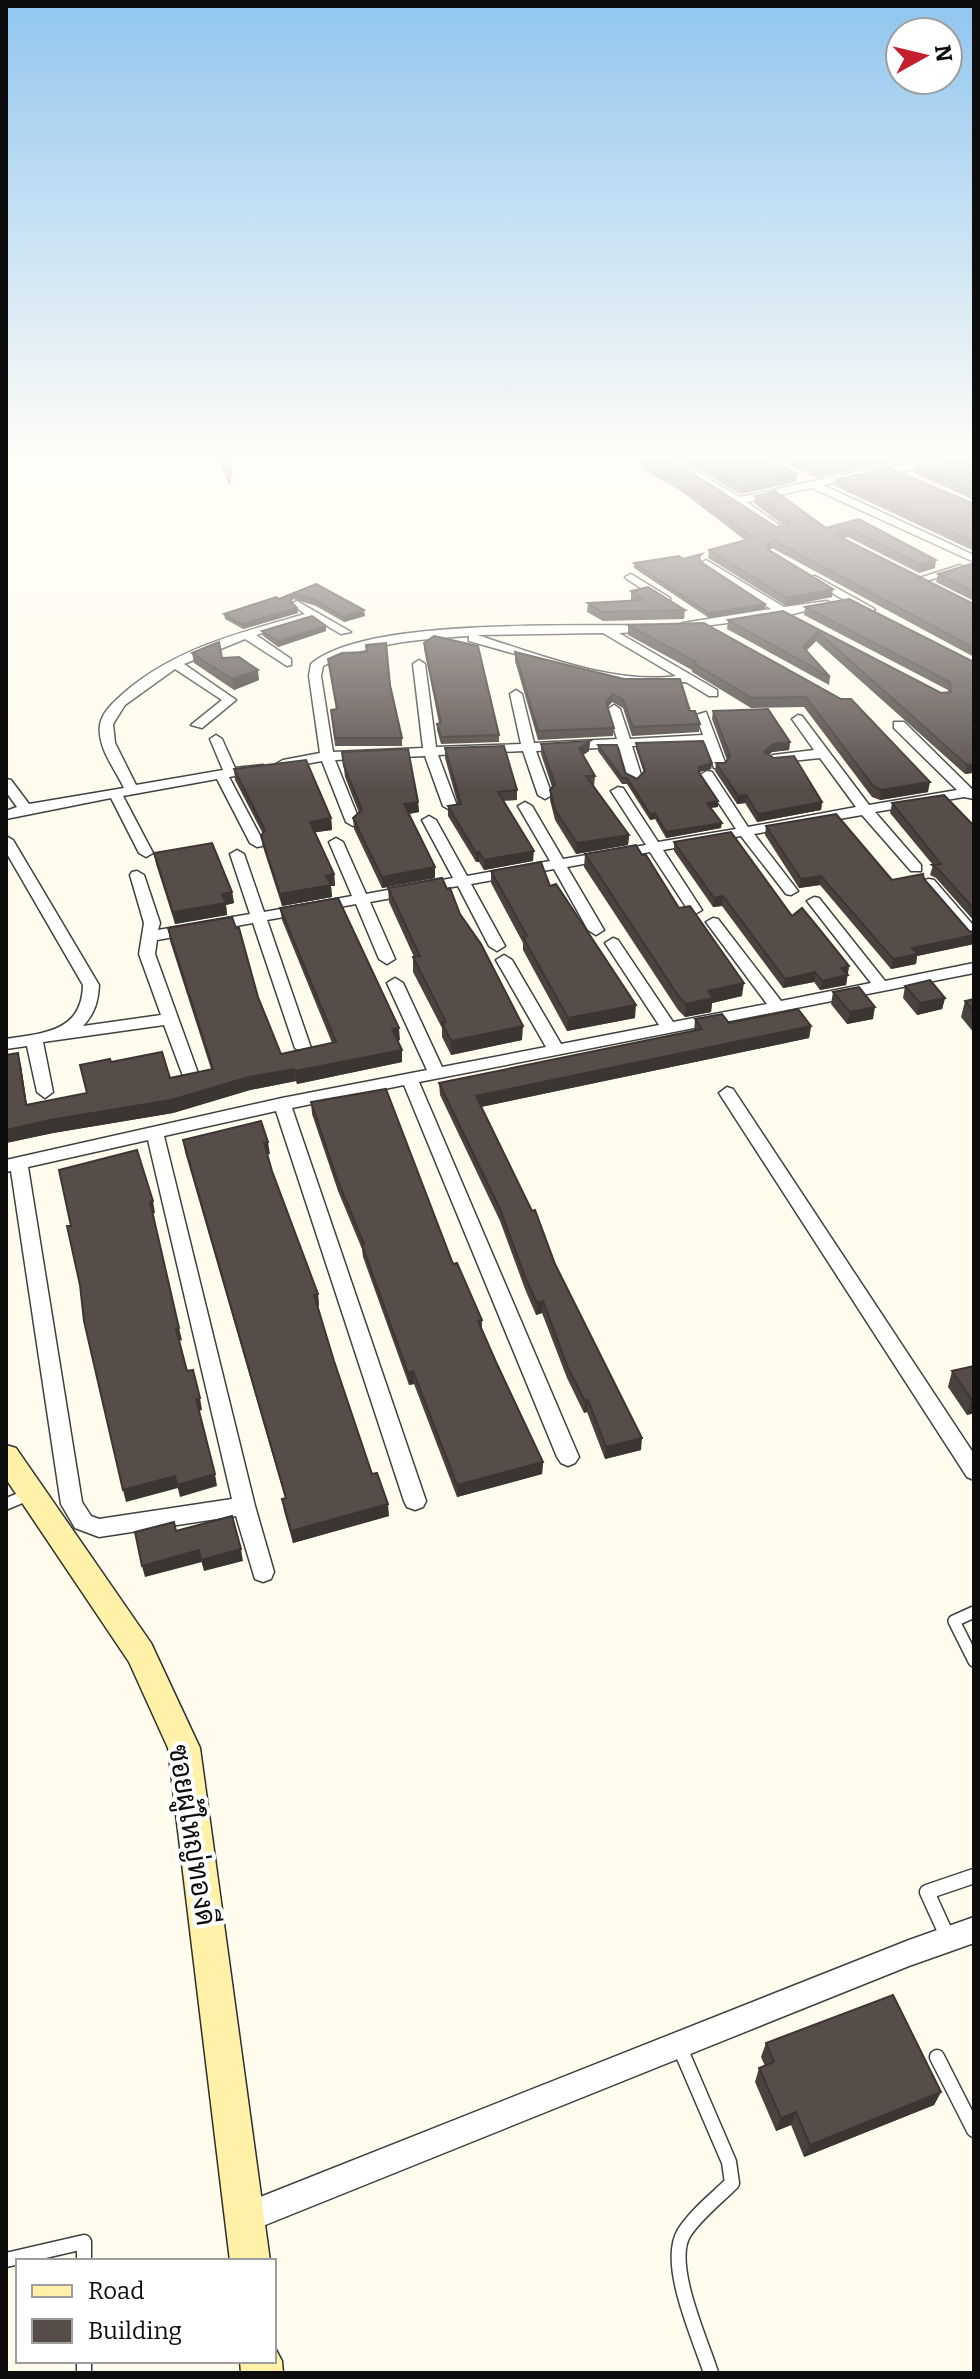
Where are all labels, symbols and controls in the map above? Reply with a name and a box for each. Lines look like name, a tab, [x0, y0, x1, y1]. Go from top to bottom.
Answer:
north arrow	[884, 16, 964, 96]
text: N	[929, 43, 958, 64]
street label: ซอยผู้ใหญ่ทองดี	[159, 1742, 226, 1928]
legend	[16, 2259, 276, 2363]
text: Road	[88, 2277, 144, 2305]
text: Building	[88, 2317, 182, 2345]

